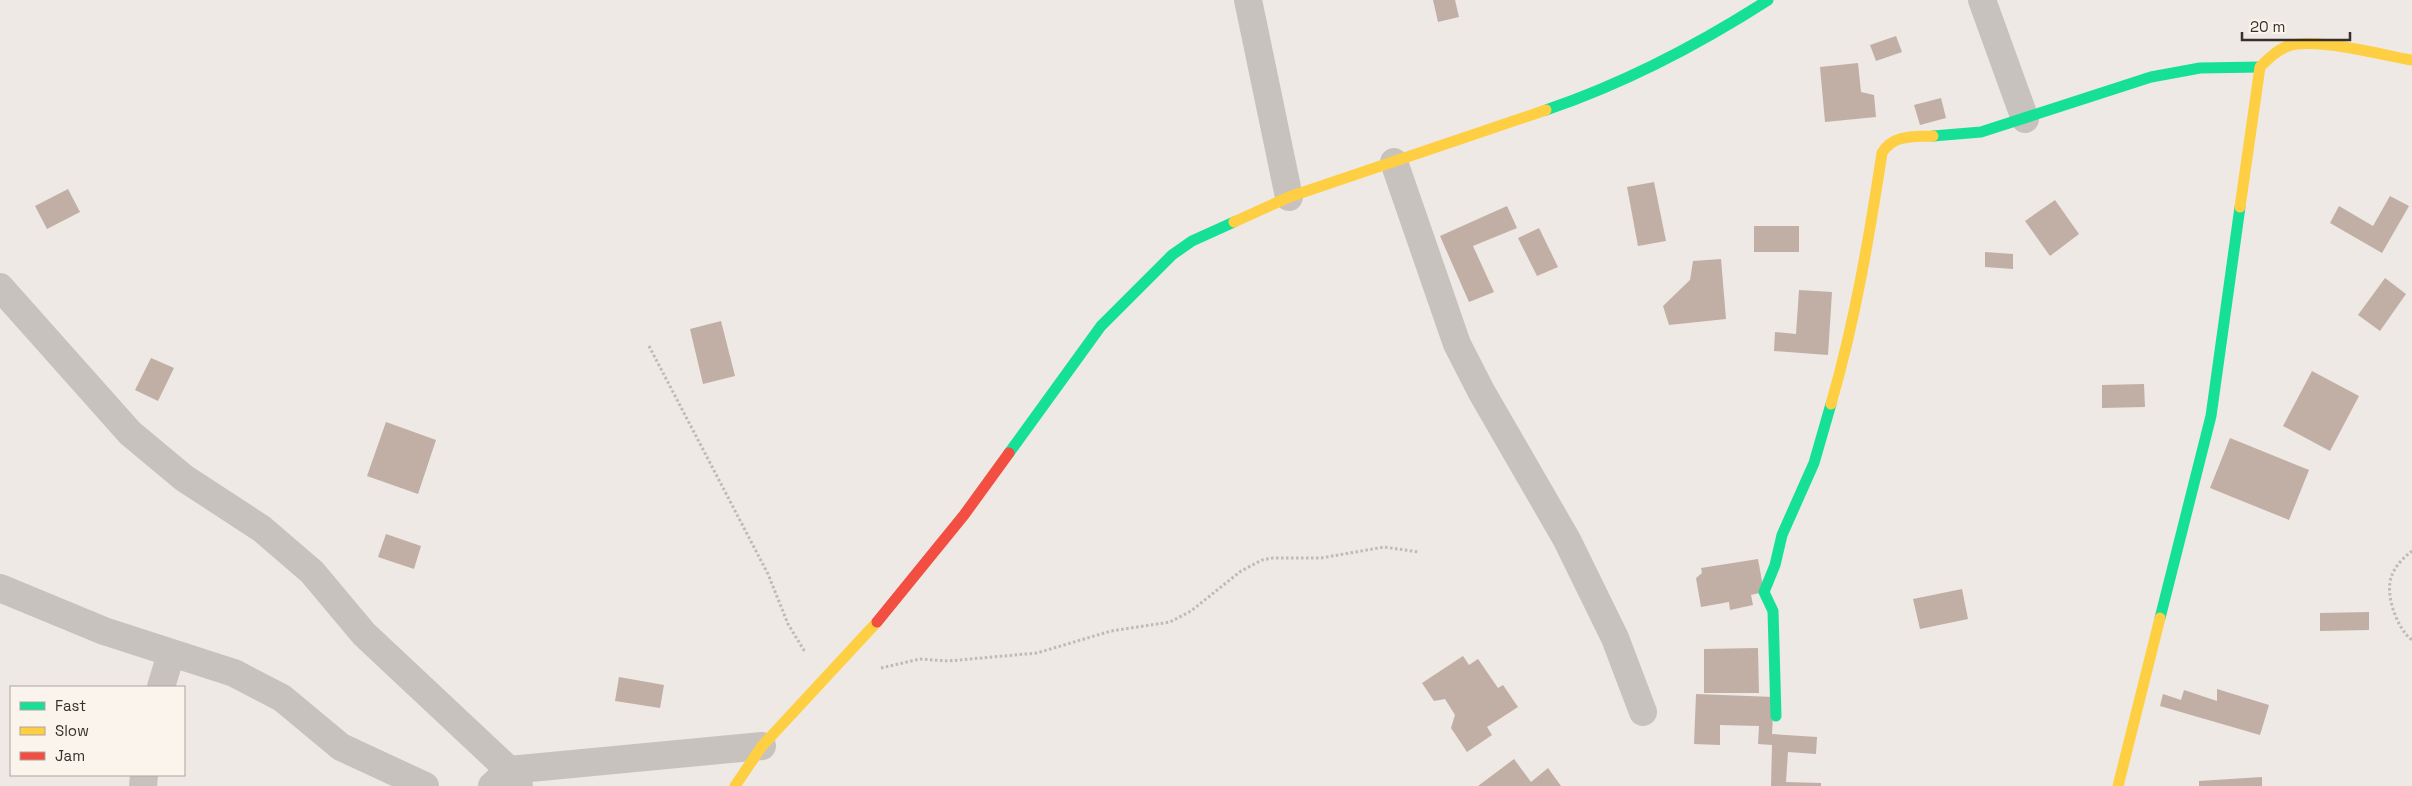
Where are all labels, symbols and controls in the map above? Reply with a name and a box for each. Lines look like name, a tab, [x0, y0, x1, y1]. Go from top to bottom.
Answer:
scale bar	[2242, 10, 2350, 42]
text: 20 m	[2250, 17, 2285, 36]
legend	[10, 686, 185, 776]
text: Fast	[55, 696, 86, 715]
text: Slow	[55, 721, 89, 740]
text: Jam	[55, 746, 85, 765]

